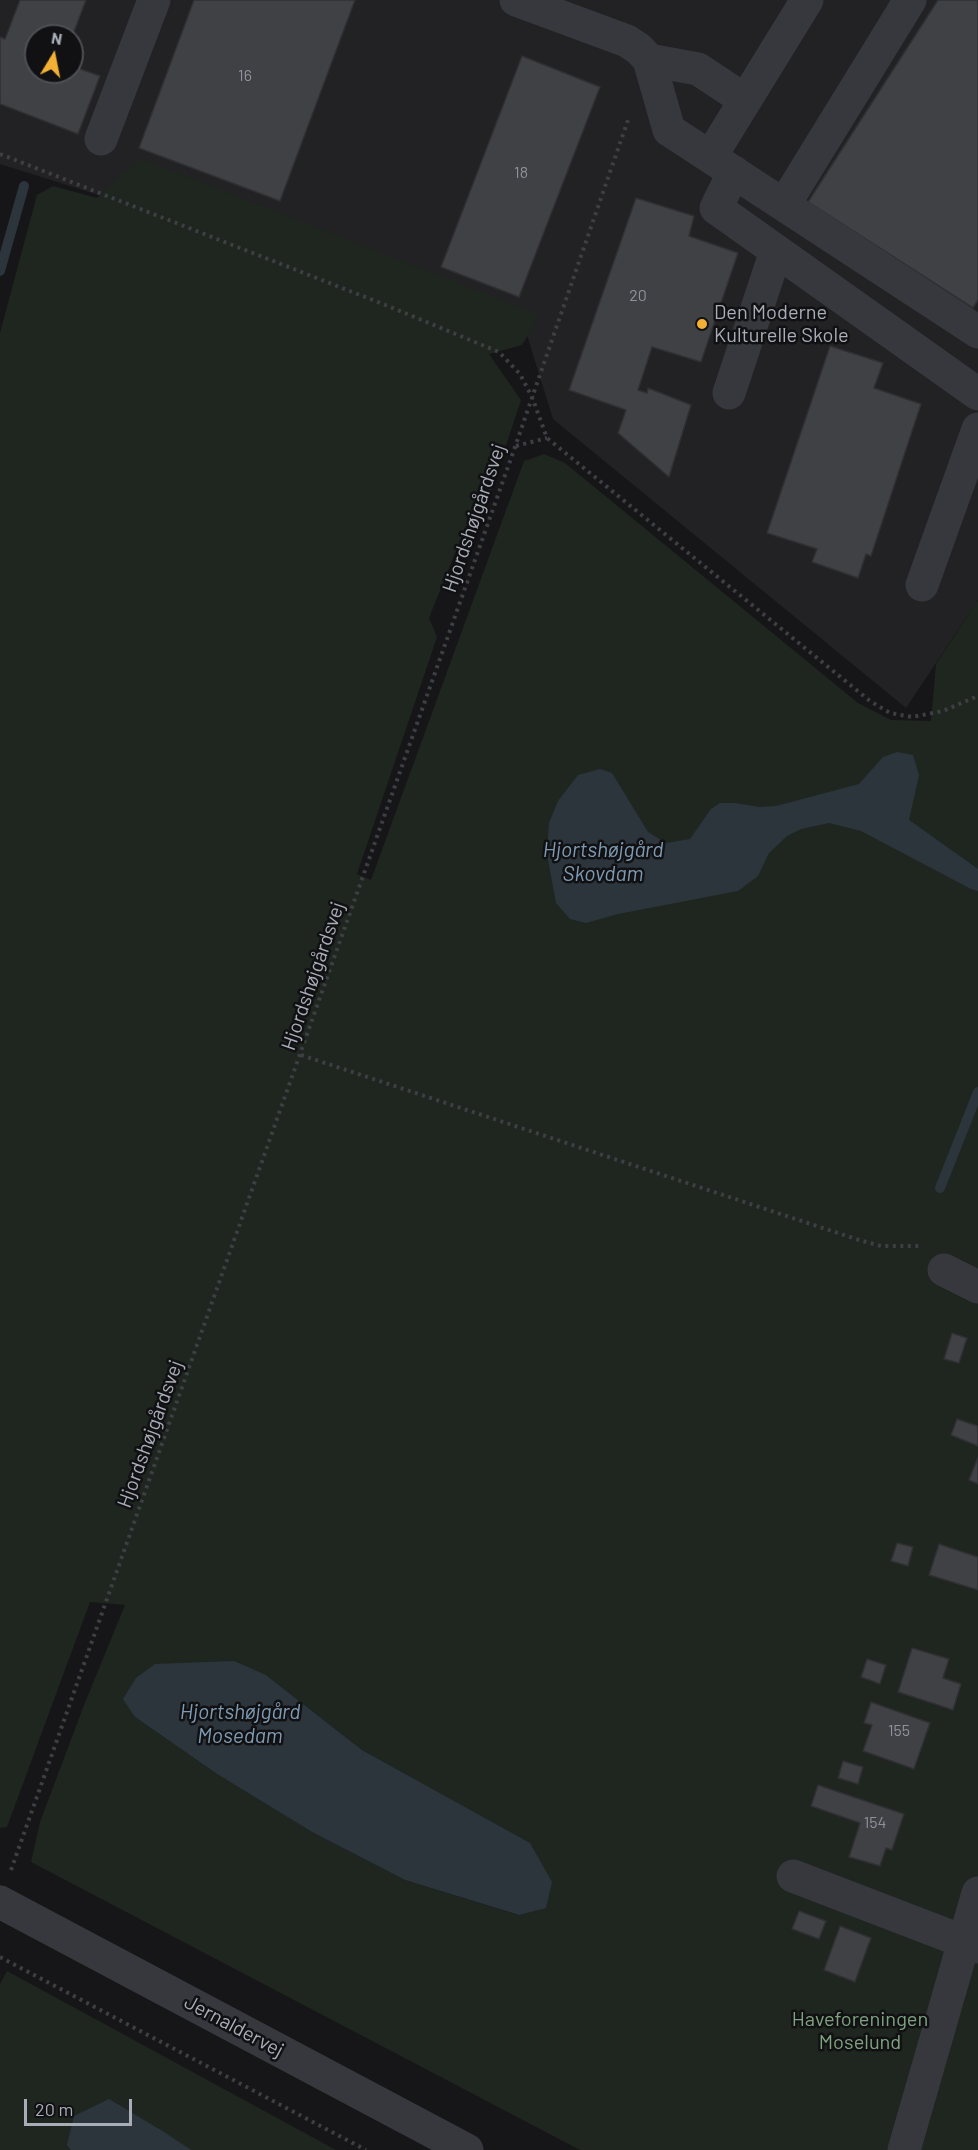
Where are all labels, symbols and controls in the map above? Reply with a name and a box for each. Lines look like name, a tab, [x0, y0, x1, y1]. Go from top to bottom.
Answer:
north arrow	[24, 24, 84, 84]
text: N	[50, 27, 64, 48]
house number: 16	[238, 66, 252, 86]
house number: 18	[514, 163, 528, 183]
house number: 20	[629, 286, 647, 306]
place label: Den Moderne Kulturelle Skole	[714, 300, 849, 347]
marker: Den Moderne Kulturelle Skole	[695, 317, 709, 331]
street label: Hjordshøjgårdsvej	[437, 441, 511, 595]
water label: Hjortshøjgård Skovdam	[543, 837, 663, 887]
street label: Hjordshøjgårdsvej	[276, 899, 350, 1053]
street label: Hjordshøjgårdsvej	[112, 1357, 188, 1511]
water label: Hjortshøjgård Mosedam	[180, 1699, 300, 1749]
house number: 155	[888, 1721, 910, 1741]
house number: 154	[864, 1813, 886, 1833]
street label: Jernaldervej	[180, 1990, 288, 2062]
park label: Haveforeningen Moselund	[792, 2007, 928, 2054]
scale bar	[27, 2087, 135, 2125]
text: 20 m	[35, 2098, 73, 2120]

